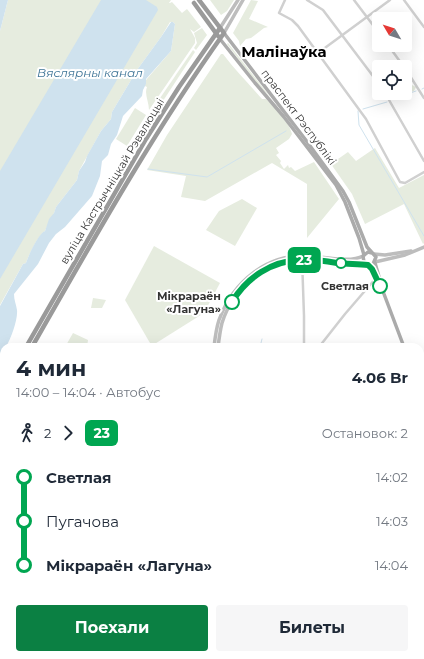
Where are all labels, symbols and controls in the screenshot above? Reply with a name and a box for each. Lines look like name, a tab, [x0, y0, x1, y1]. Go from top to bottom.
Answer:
north arrow	[372, 12, 412, 52]
map controls	[372, 12, 412, 100]
district label: Малінаўка	[241, 42, 327, 61]
button: locate	[372, 60, 412, 100]
water label: Вяслярны канал	[37, 65, 143, 80]
street label: праспект Рэспублікі	[258, 66, 340, 168]
street label: вуліца Кастрычніцкай Рэвалюцыі	[57, 96, 167, 266]
line badge: 23	[286, 247, 322, 273]
text: 23	[296, 251, 312, 269]
unlabelled marker	[335, 257, 347, 269]
marker: Светлая	[372, 278, 388, 294]
place label: Светлая	[321, 279, 369, 293]
place label: Мікрараён «Лагуна»	[157, 289, 221, 316]
marker: Мікрараён «Лагуна»	[224, 294, 240, 310]
text: 4 мин	[16, 355, 86, 382]
text: 4.06 Br	[352, 368, 408, 387]
text: 14:00 – 14:04 · Автобус	[16, 384, 161, 400]
icon: walk	[16, 422, 38, 444]
icon: forward	[57, 422, 79, 444]
text: 23	[93, 424, 110, 442]
text: 2	[44, 425, 51, 441]
text: Остановок: 2	[322, 425, 408, 441]
text: Светлая	[46, 468, 112, 487]
text: 14:02	[376, 469, 408, 485]
text: Пугачова	[46, 512, 119, 531]
text: 14:03	[376, 513, 408, 529]
text: Мікрараён «Лагуна»	[46, 556, 212, 575]
text: 14:04	[375, 557, 408, 573]
button: Поехали	[16, 605, 208, 651]
button: Билеты	[216, 605, 408, 651]

